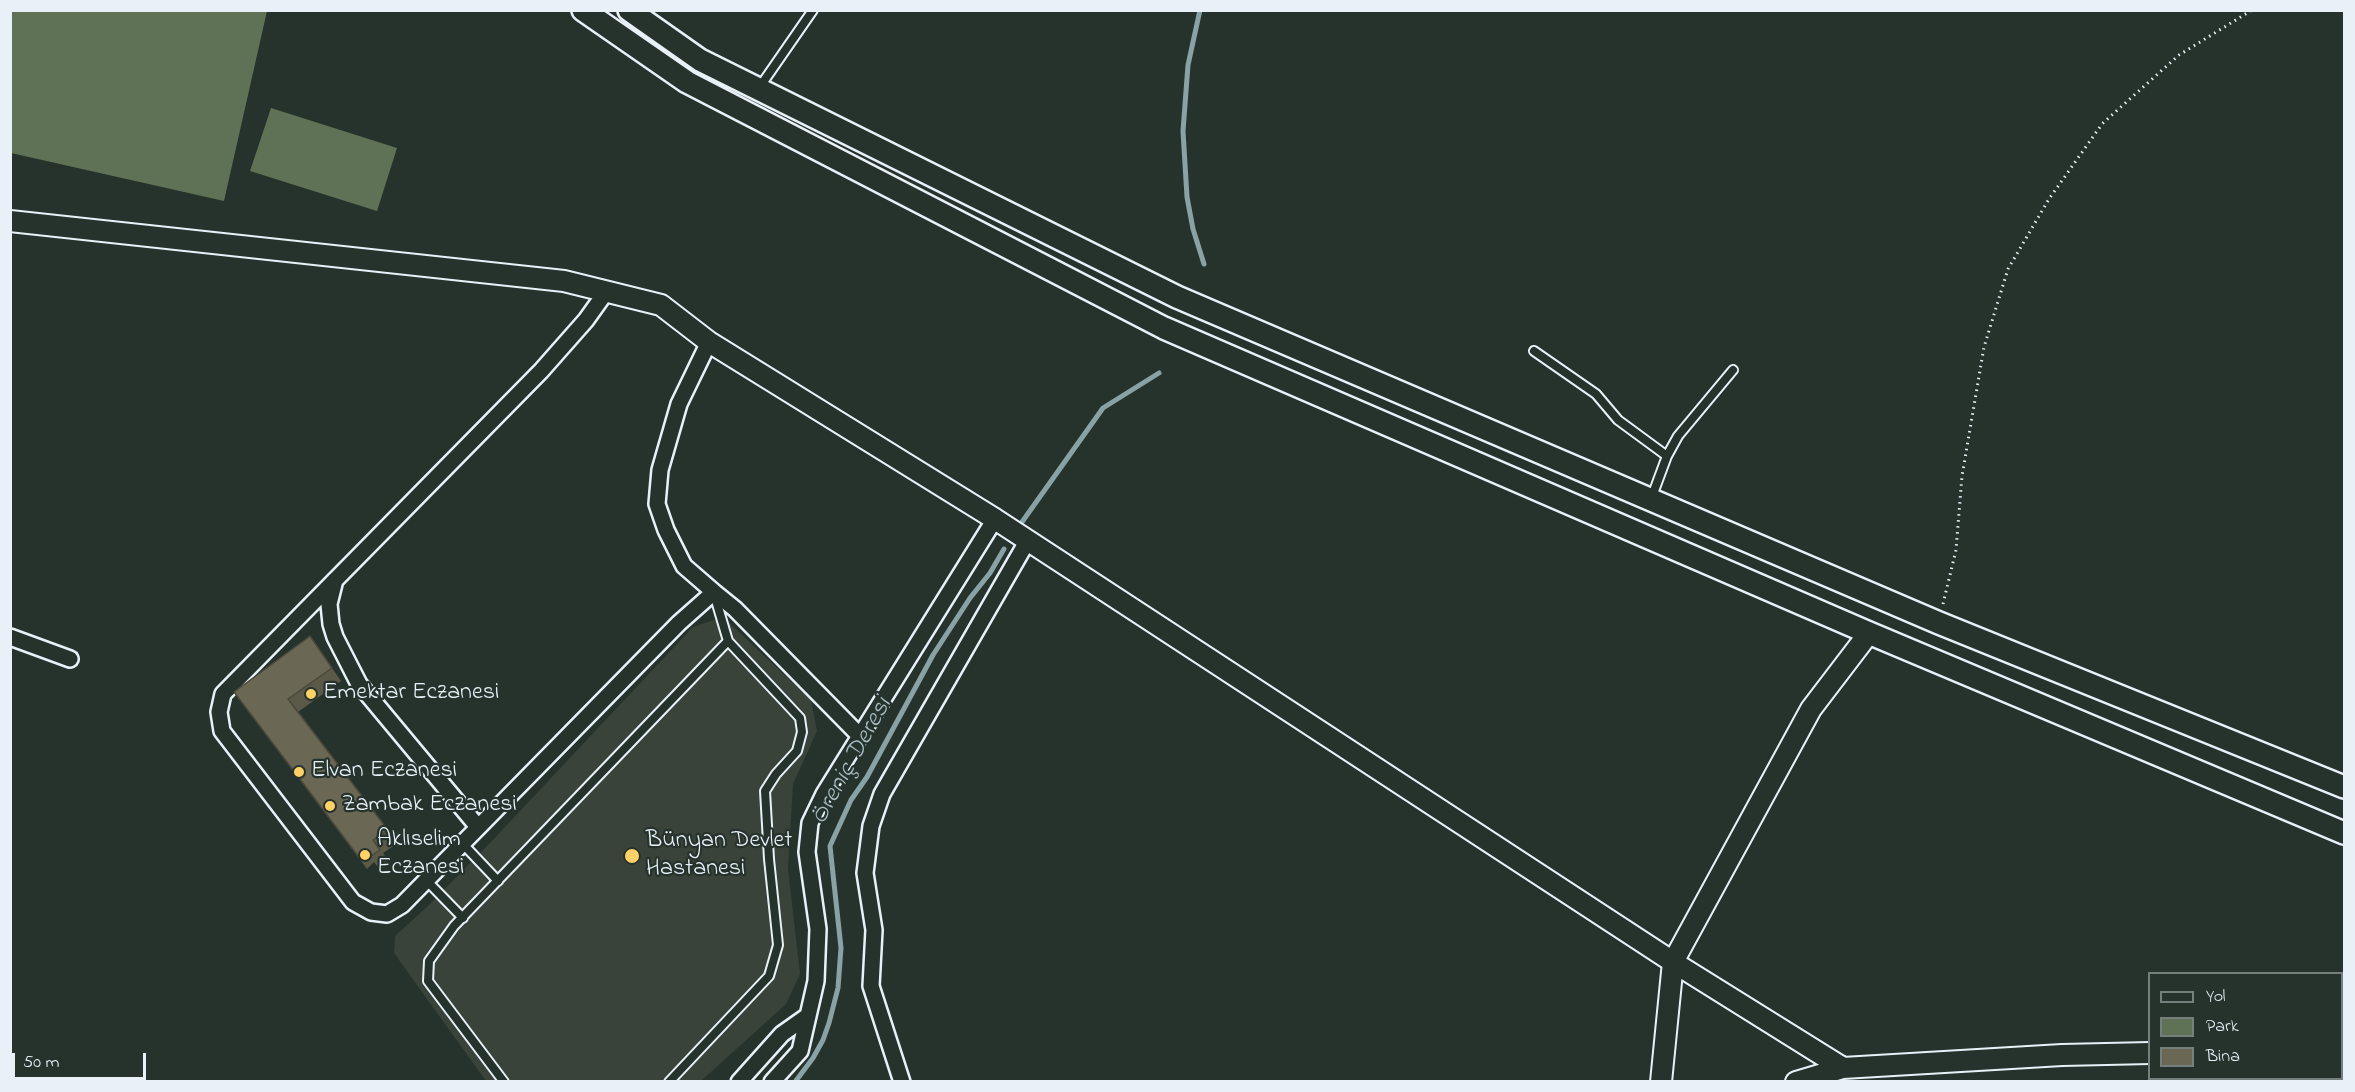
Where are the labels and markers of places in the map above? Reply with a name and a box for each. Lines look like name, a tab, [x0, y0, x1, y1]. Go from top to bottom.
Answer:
place label: Emektar Eczanesi	[323, 680, 499, 708]
marker: Emektar Eczanesi	[304, 687, 318, 701]
place label: Elvan Eczanesi	[311, 758, 457, 786]
marker: Elvan Eczanesi	[292, 765, 306, 779]
place label: Zambak Eczanesi	[342, 792, 517, 820]
marker: Zambak Eczanesi	[323, 799, 337, 813]
place label: Aklıselim Eczanesi	[377, 827, 464, 883]
place label: Bünyan Devlet Hastanesi	[646, 828, 792, 884]
marker: Bünyan Devlet Hastanesi	[623, 847, 641, 865]
marker: Aklıselim Eczanesi	[358, 848, 372, 862]

